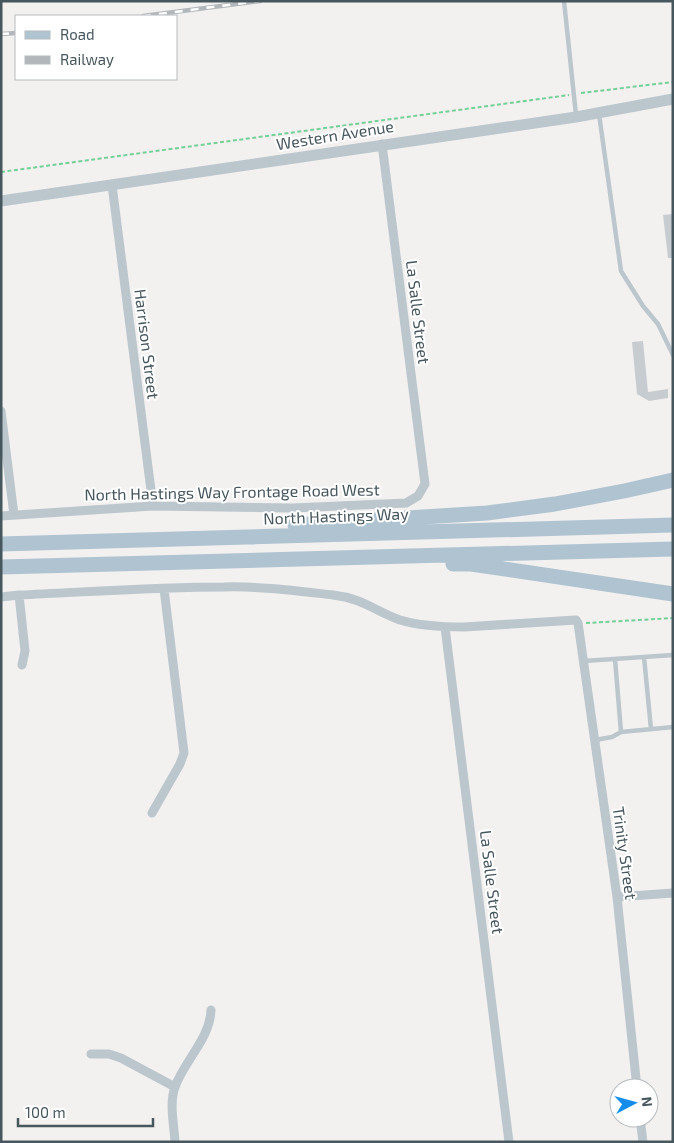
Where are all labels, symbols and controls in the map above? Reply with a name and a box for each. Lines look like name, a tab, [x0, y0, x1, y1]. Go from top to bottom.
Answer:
legend	[15, 15, 178, 80]
text: Road	[60, 25, 95, 43]
text: Railway	[60, 50, 114, 68]
street label: Western Avenue	[275, 116, 395, 153]
street label: La Salle Street	[403, 259, 434, 365]
street label: Harrison Street	[131, 288, 164, 400]
street label: North Hastings Way Frontage Road West	[84, 479, 380, 504]
street label: North Hastings Way	[263, 503, 409, 528]
street label: Trinity Street	[610, 805, 641, 901]
street label: La Salle Street	[477, 829, 508, 935]
north arrow	[609, 1078, 659, 1128]
scale bar	[18, 1096, 152, 1128]
text: N	[638, 1096, 656, 1108]
text: 100 m	[25, 1103, 66, 1121]

